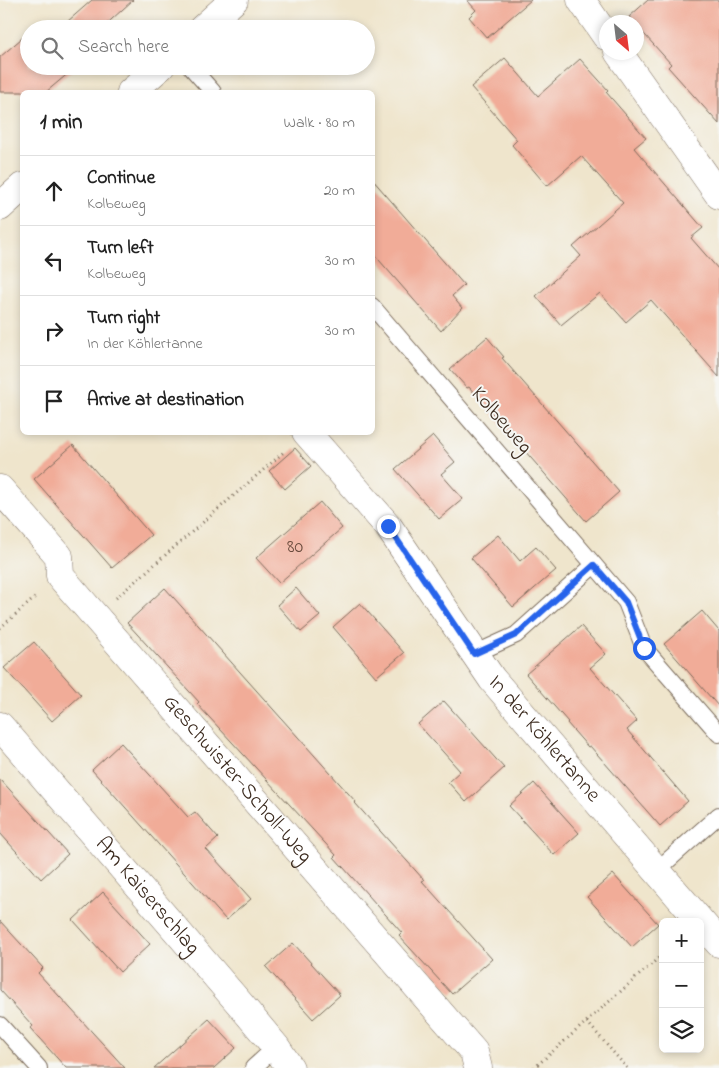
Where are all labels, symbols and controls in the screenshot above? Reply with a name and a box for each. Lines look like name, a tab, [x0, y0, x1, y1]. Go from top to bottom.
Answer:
north arrow	[599, 15, 644, 60]
search box	[20, 20, 375, 75]
icon: search	[38, 34, 66, 62]
text: Search here	[78, 34, 169, 61]
text: 1 min	[40, 108, 82, 138]
text: Walk · 80 m	[284, 111, 355, 135]
text: Continue	[87, 165, 155, 192]
icon: ahead	[40, 177, 68, 205]
text: 20 m	[324, 179, 355, 203]
text: Kolbeweg	[87, 192, 146, 216]
text: Turn left	[87, 235, 154, 262]
icon: left	[40, 247, 68, 275]
text: 30 m	[325, 249, 355, 273]
text: Kolbeweg	[87, 262, 146, 286]
text: Turn right	[87, 305, 160, 332]
icon: right	[40, 317, 68, 345]
text: 30 m	[325, 319, 355, 343]
text: In der Köhlertanne	[87, 332, 203, 356]
street label: Kolbeweg	[462, 380, 540, 463]
icon: arrive	[40, 387, 68, 415]
text: Arrive at destination	[87, 387, 244, 414]
route end	[377, 515, 400, 538]
house number: 80	[287, 533, 303, 562]
route start	[633, 637, 656, 660]
street label: In der Köhlertanne	[480, 668, 608, 810]
street label: Geschwister-Scholl-Weg	[154, 688, 320, 872]
street label: Am Kaiserschlag	[87, 830, 207, 963]
map controls	[659, 918, 704, 1053]
button: +	[659, 918, 704, 963]
button: −	[659, 963, 704, 1008]
button: layers	[659, 1008, 704, 1053]

